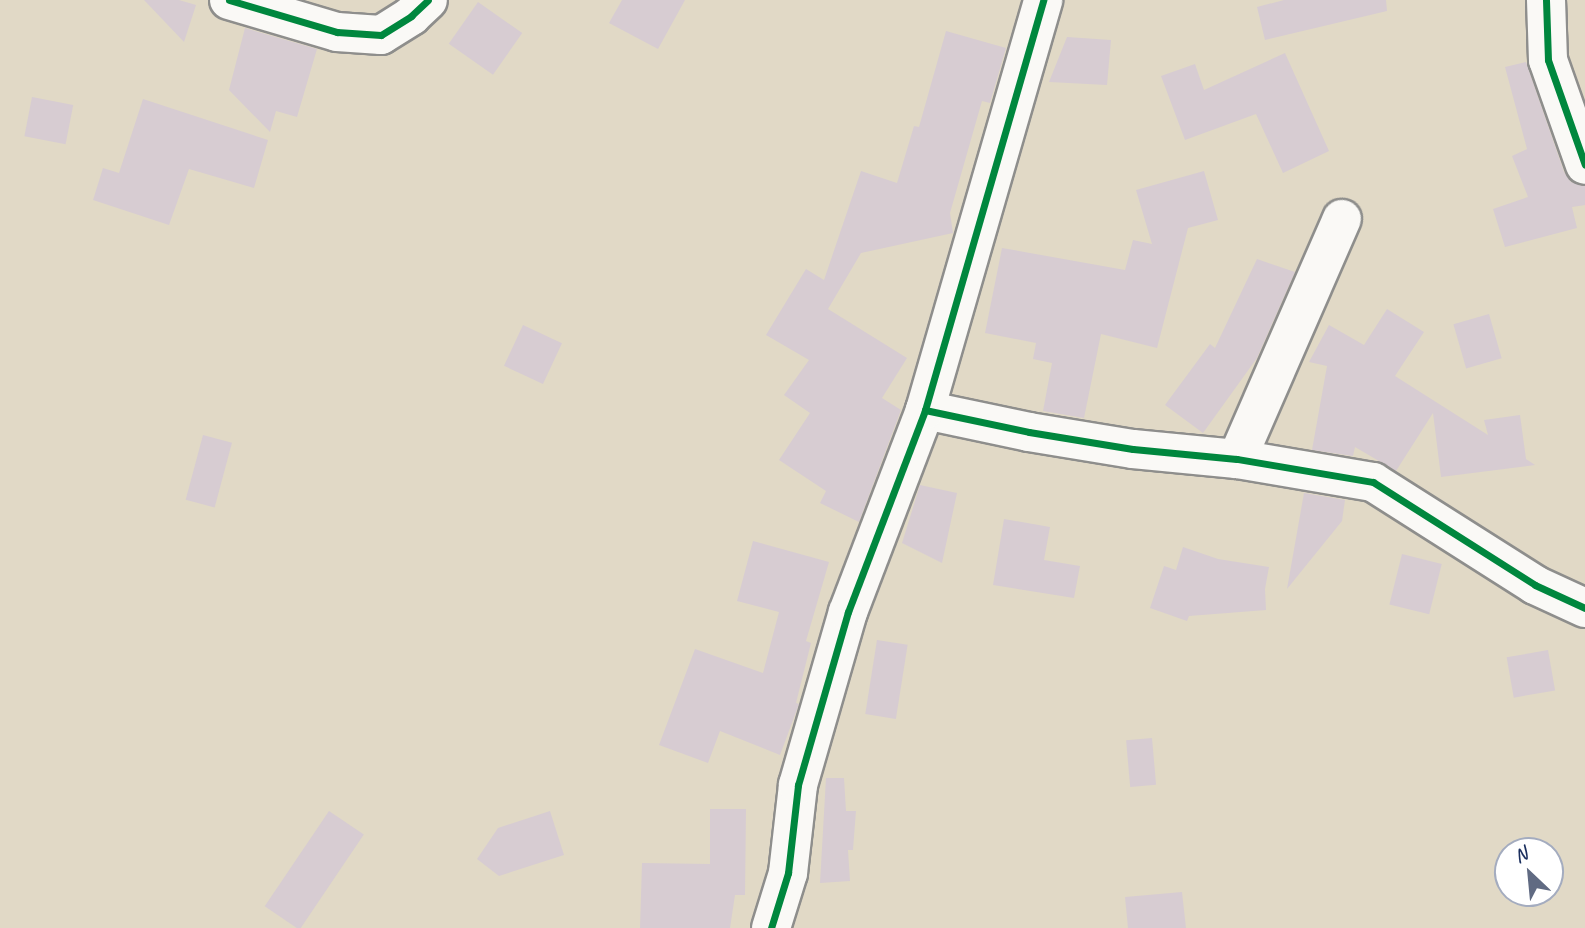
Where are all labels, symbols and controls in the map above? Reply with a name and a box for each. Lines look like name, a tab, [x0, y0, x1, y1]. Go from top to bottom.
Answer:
north arrow	[1494, 837, 1564, 907]
text: N	[1510, 842, 1531, 868]

